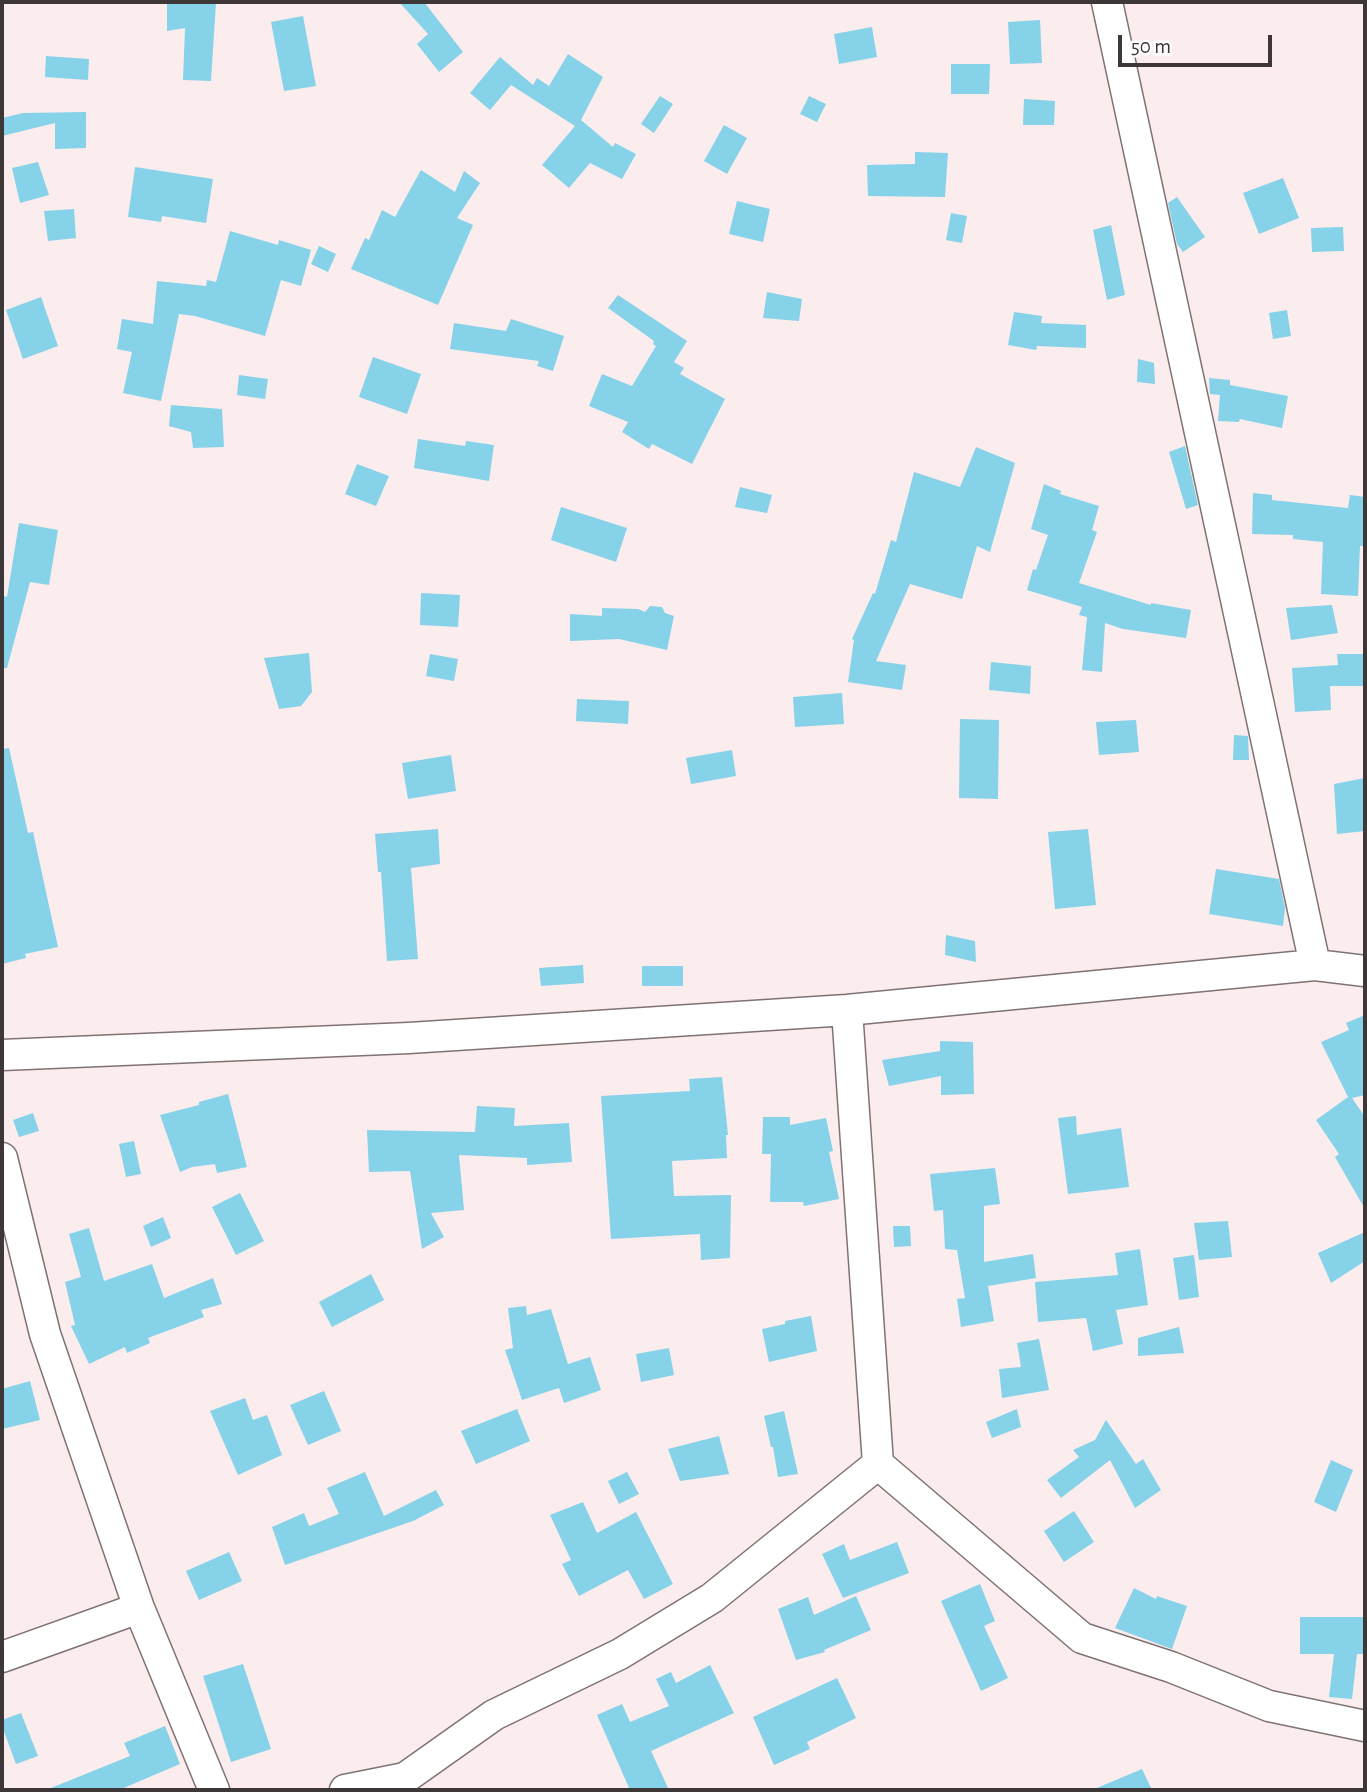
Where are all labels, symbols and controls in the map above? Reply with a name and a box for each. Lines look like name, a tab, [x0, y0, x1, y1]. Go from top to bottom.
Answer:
scale bar	[1122, 21, 1276, 65]
text: 50 m	[1131, 36, 1171, 57]

